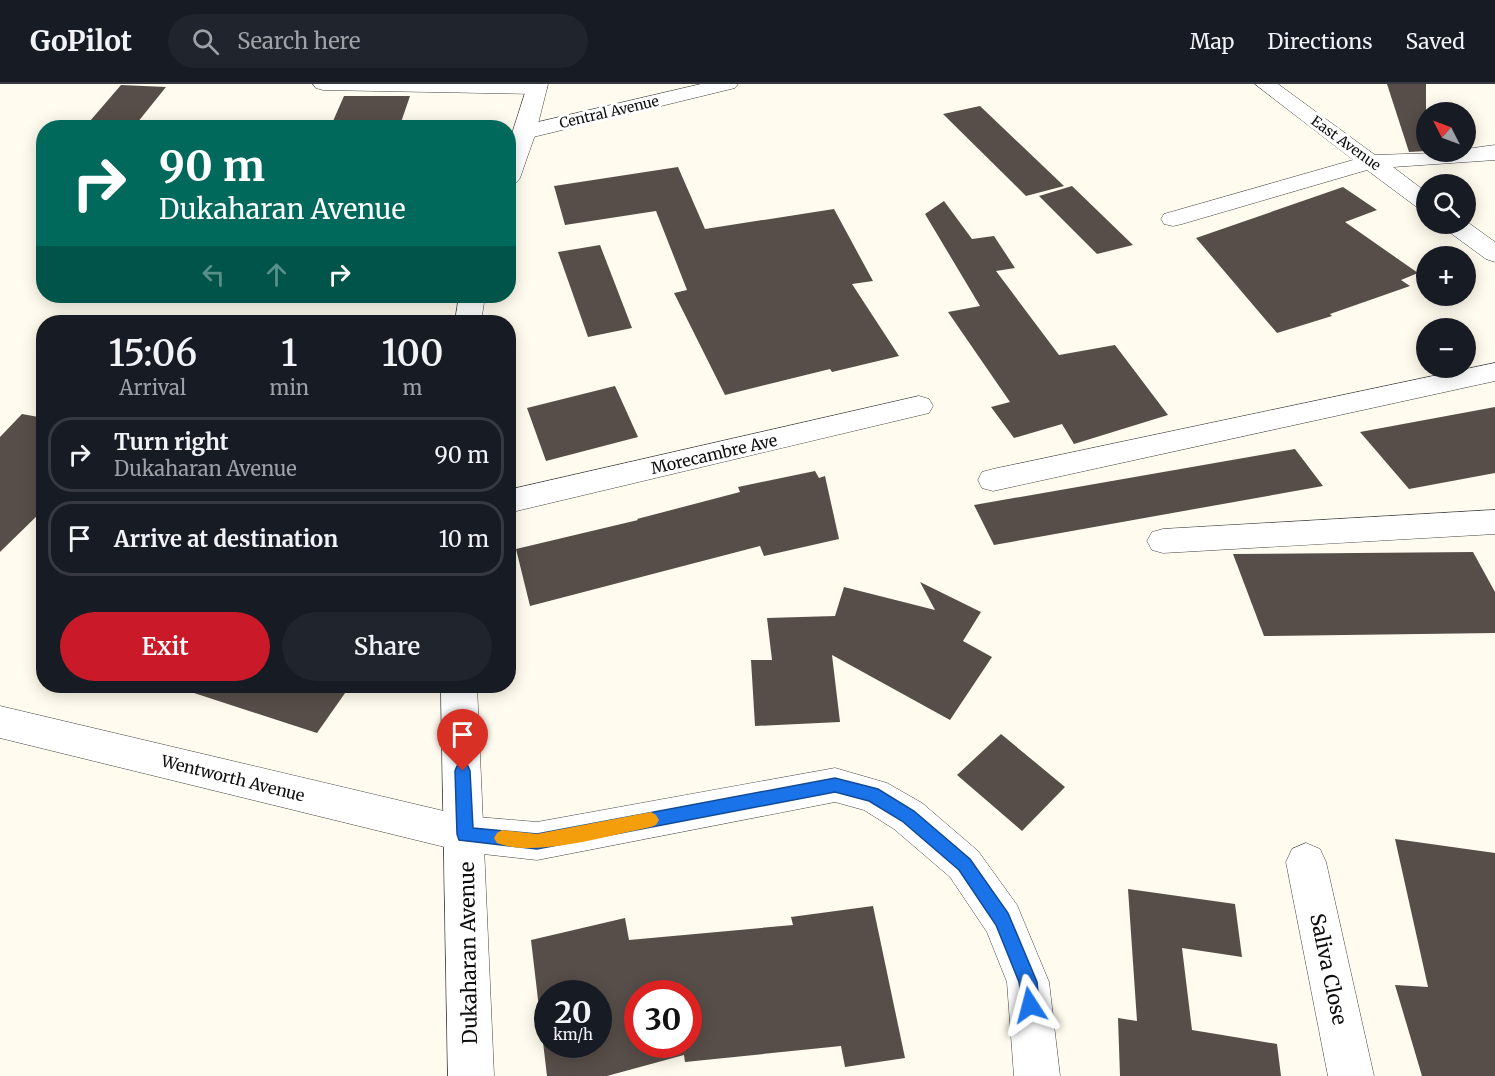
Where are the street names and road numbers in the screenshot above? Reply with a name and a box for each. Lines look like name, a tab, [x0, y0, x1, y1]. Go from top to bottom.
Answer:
street label: Central Avenue	[558, 92, 660, 132]
street label: East Avenue	[1308, 112, 1384, 174]
street label: Morecambre Ave	[649, 430, 779, 478]
street label: Wentworth Avenue	[158, 750, 307, 805]
street label: Dukaharan Avenue	[454, 861, 482, 1045]
street label: Saliva Close	[1305, 911, 1353, 1027]

